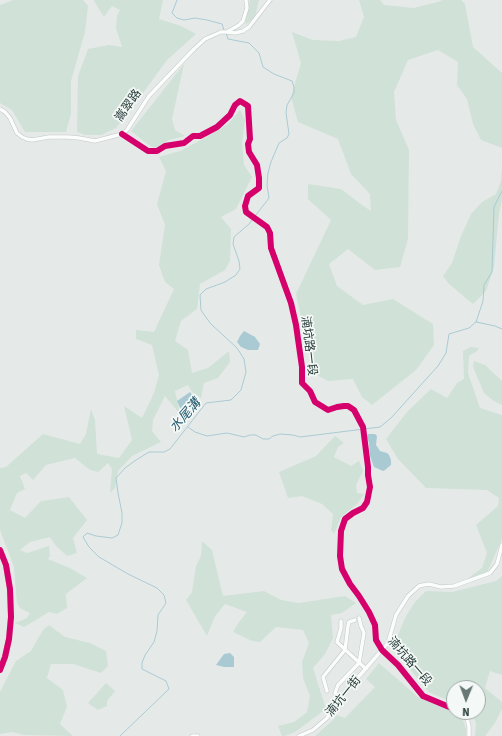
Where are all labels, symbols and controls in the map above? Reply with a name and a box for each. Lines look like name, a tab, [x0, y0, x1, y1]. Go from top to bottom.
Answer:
street label: 嵩翠路	[113, 87, 145, 125]
street label: 湳坑路一段	[297, 315, 319, 377]
water label: 水尾溝	[167, 396, 205, 436]
street label: 湳坑路一段	[384, 635, 434, 689]
street label: 湳坑一街	[323, 674, 365, 720]
north arrow	[446, 680, 486, 720]
text: N	[462, 704, 470, 719]

